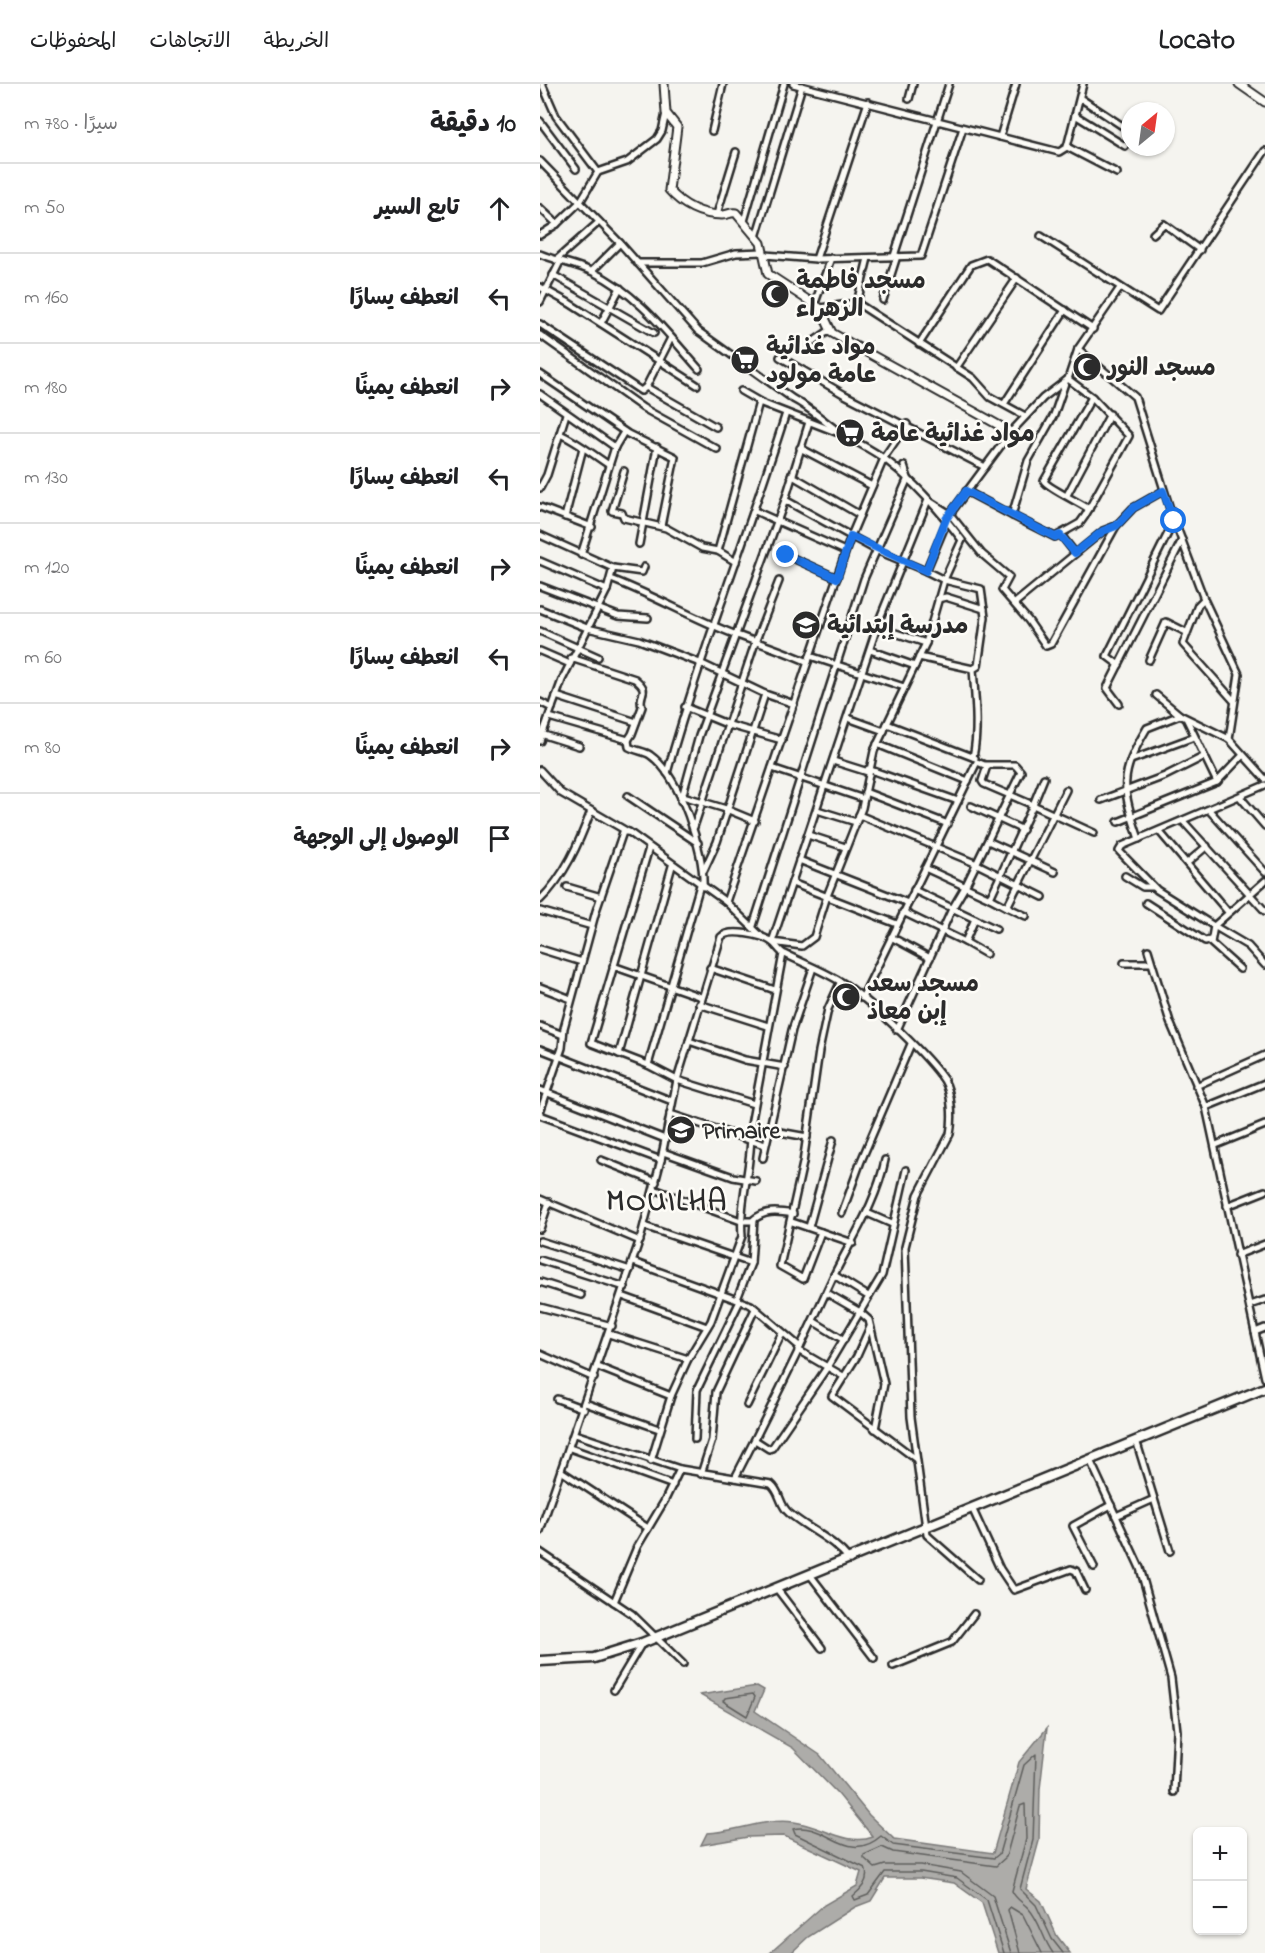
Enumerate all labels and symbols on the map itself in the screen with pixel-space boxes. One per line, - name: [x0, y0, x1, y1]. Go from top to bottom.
- north arrow: [1121, 102, 1175, 156]
- place label: مسجد فاطمة الزهراء: [796, 265, 926, 328]
- mosque icon: مسجد فاطمة الزهراء: [759, 278, 791, 310]
- place label: مواد غذائية عامة مولود: [766, 331, 876, 394]
- supermarket icon: مواد غذائية عامة مولود: [729, 344, 761, 376]
- mosque icon: مسجد النور: [1071, 351, 1103, 383]
- place label: مسجد النور: [1106, 352, 1216, 387]
- supermarket icon: مواد غذائية عامة: [834, 417, 866, 449]
- place label: مواد غذائية عامة: [871, 418, 1035, 453]
- route start: [1160, 507, 1186, 533]
- route end: [772, 541, 798, 567]
- school or university icon: مدرسة إبتدائية: [790, 609, 822, 641]
- place label: مدرسة إبتدائية: [827, 610, 968, 645]
- place label: مسجد سعد إبن معاذ: [867, 968, 979, 1031]
- mosque icon: مسجد سعد إبن معاذ: [830, 981, 862, 1013]
- school or university icon: Primaire: [665, 1114, 697, 1146]
- place label: Primaire: [702, 1115, 782, 1150]
- district label: MOUILHA: [606, 1181, 728, 1225]

